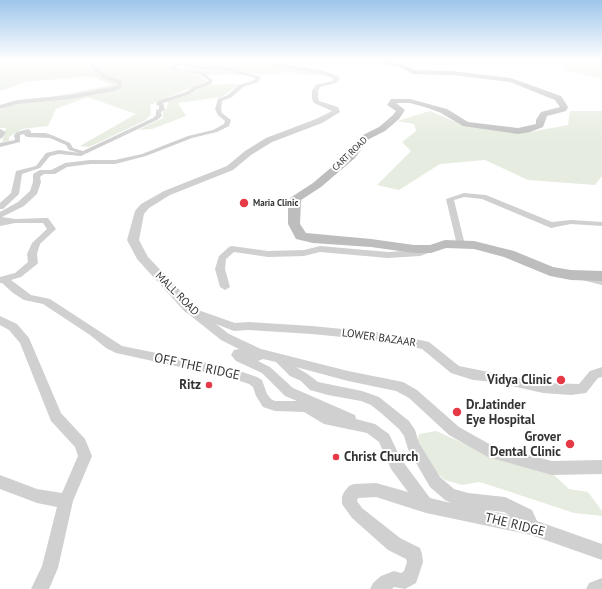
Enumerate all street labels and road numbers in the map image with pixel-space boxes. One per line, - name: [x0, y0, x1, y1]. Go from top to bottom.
- street label: CART ROAD: [330, 135, 370, 173]
- street label: MALL ROAD: [152, 269, 202, 319]
- street label: LOWER BAZAAR: [341, 326, 417, 350]
- street label: OFF THE RIDGE: [153, 350, 241, 384]
- street label: THE RIDGE: [483, 510, 547, 540]

